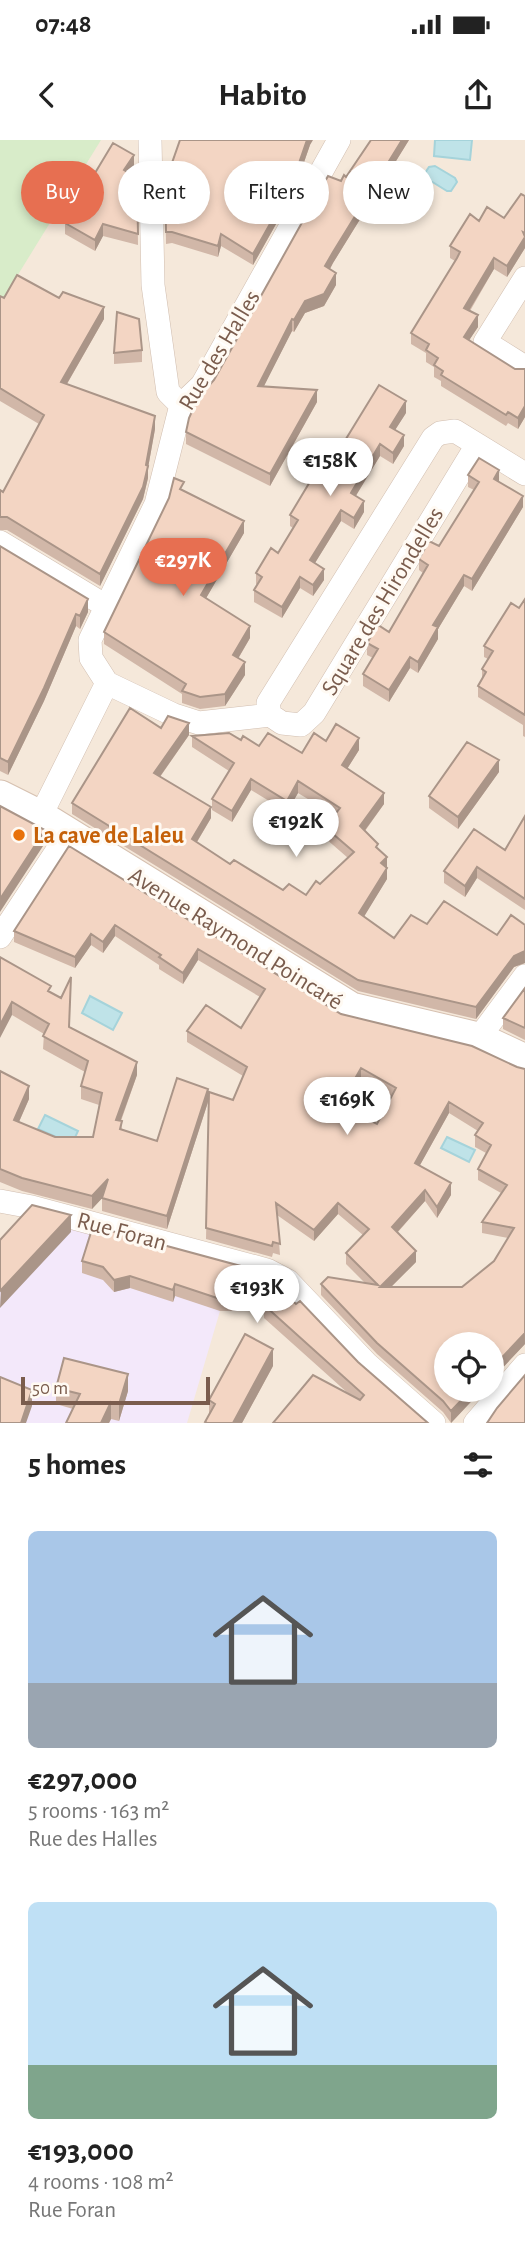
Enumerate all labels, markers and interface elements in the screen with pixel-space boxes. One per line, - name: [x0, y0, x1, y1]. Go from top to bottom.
- text: 07:48: [35, 11, 92, 37]
- icon: back: [28, 76, 66, 114]
- icon: share: [459, 76, 497, 114]
- text: Habito: [218, 79, 307, 111]
- chip: Buy: [21, 161, 104, 224]
- chip: Rent: [118, 161, 210, 224]
- chip: Filters: [224, 161, 329, 224]
- chip: New: [343, 161, 434, 224]
- street label: Rue des Halles: [175, 286, 265, 415]
- pin: €158K: [281, 438, 379, 498]
- text: €158K: [303, 449, 357, 472]
- street label: Square des Hirondelles: [317, 503, 448, 700]
- pin: €297K: [134, 538, 232, 598]
- text: €297K: [155, 549, 211, 572]
- pin: €192K: [247, 800, 345, 859]
- text: €192K: [269, 810, 323, 833]
- place label: La cave de Laleu: [33, 824, 184, 848]
- marker: La cave de Laleu: [11, 827, 27, 843]
- street label: Avenue Raymond Poincaré: [124, 863, 347, 1015]
- pin: €169K: [298, 1077, 396, 1137]
- text: €169K: [320, 1088, 374, 1111]
- street label: Rue Foran: [74, 1208, 169, 1255]
- pin: €193K: [208, 1266, 306, 1325]
- text: €193K: [230, 1276, 284, 1299]
- map controls: [434, 1332, 504, 1402]
- button: locate: [434, 1332, 504, 1402]
- scale bar: [21, 1374, 210, 1406]
- text: 50 m: [32, 1379, 68, 1398]
- icon: filters: [459, 1446, 497, 1484]
- text: 5 homes: [28, 1450, 126, 1480]
- icon: home: [200, 1577, 326, 1703]
- text: €297,000: [28, 1765, 137, 1795]
- text: 5 rooms · 163 m²: [28, 1800, 169, 1823]
- text: Rue des Halles: [28, 1828, 158, 1851]
- icon: home: [200, 1948, 326, 2074]
- text: €193,000: [28, 2136, 134, 2166]
- text: 4 rooms · 108 m²: [28, 2171, 174, 2194]
- text: Rue Foran: [28, 2199, 116, 2222]

